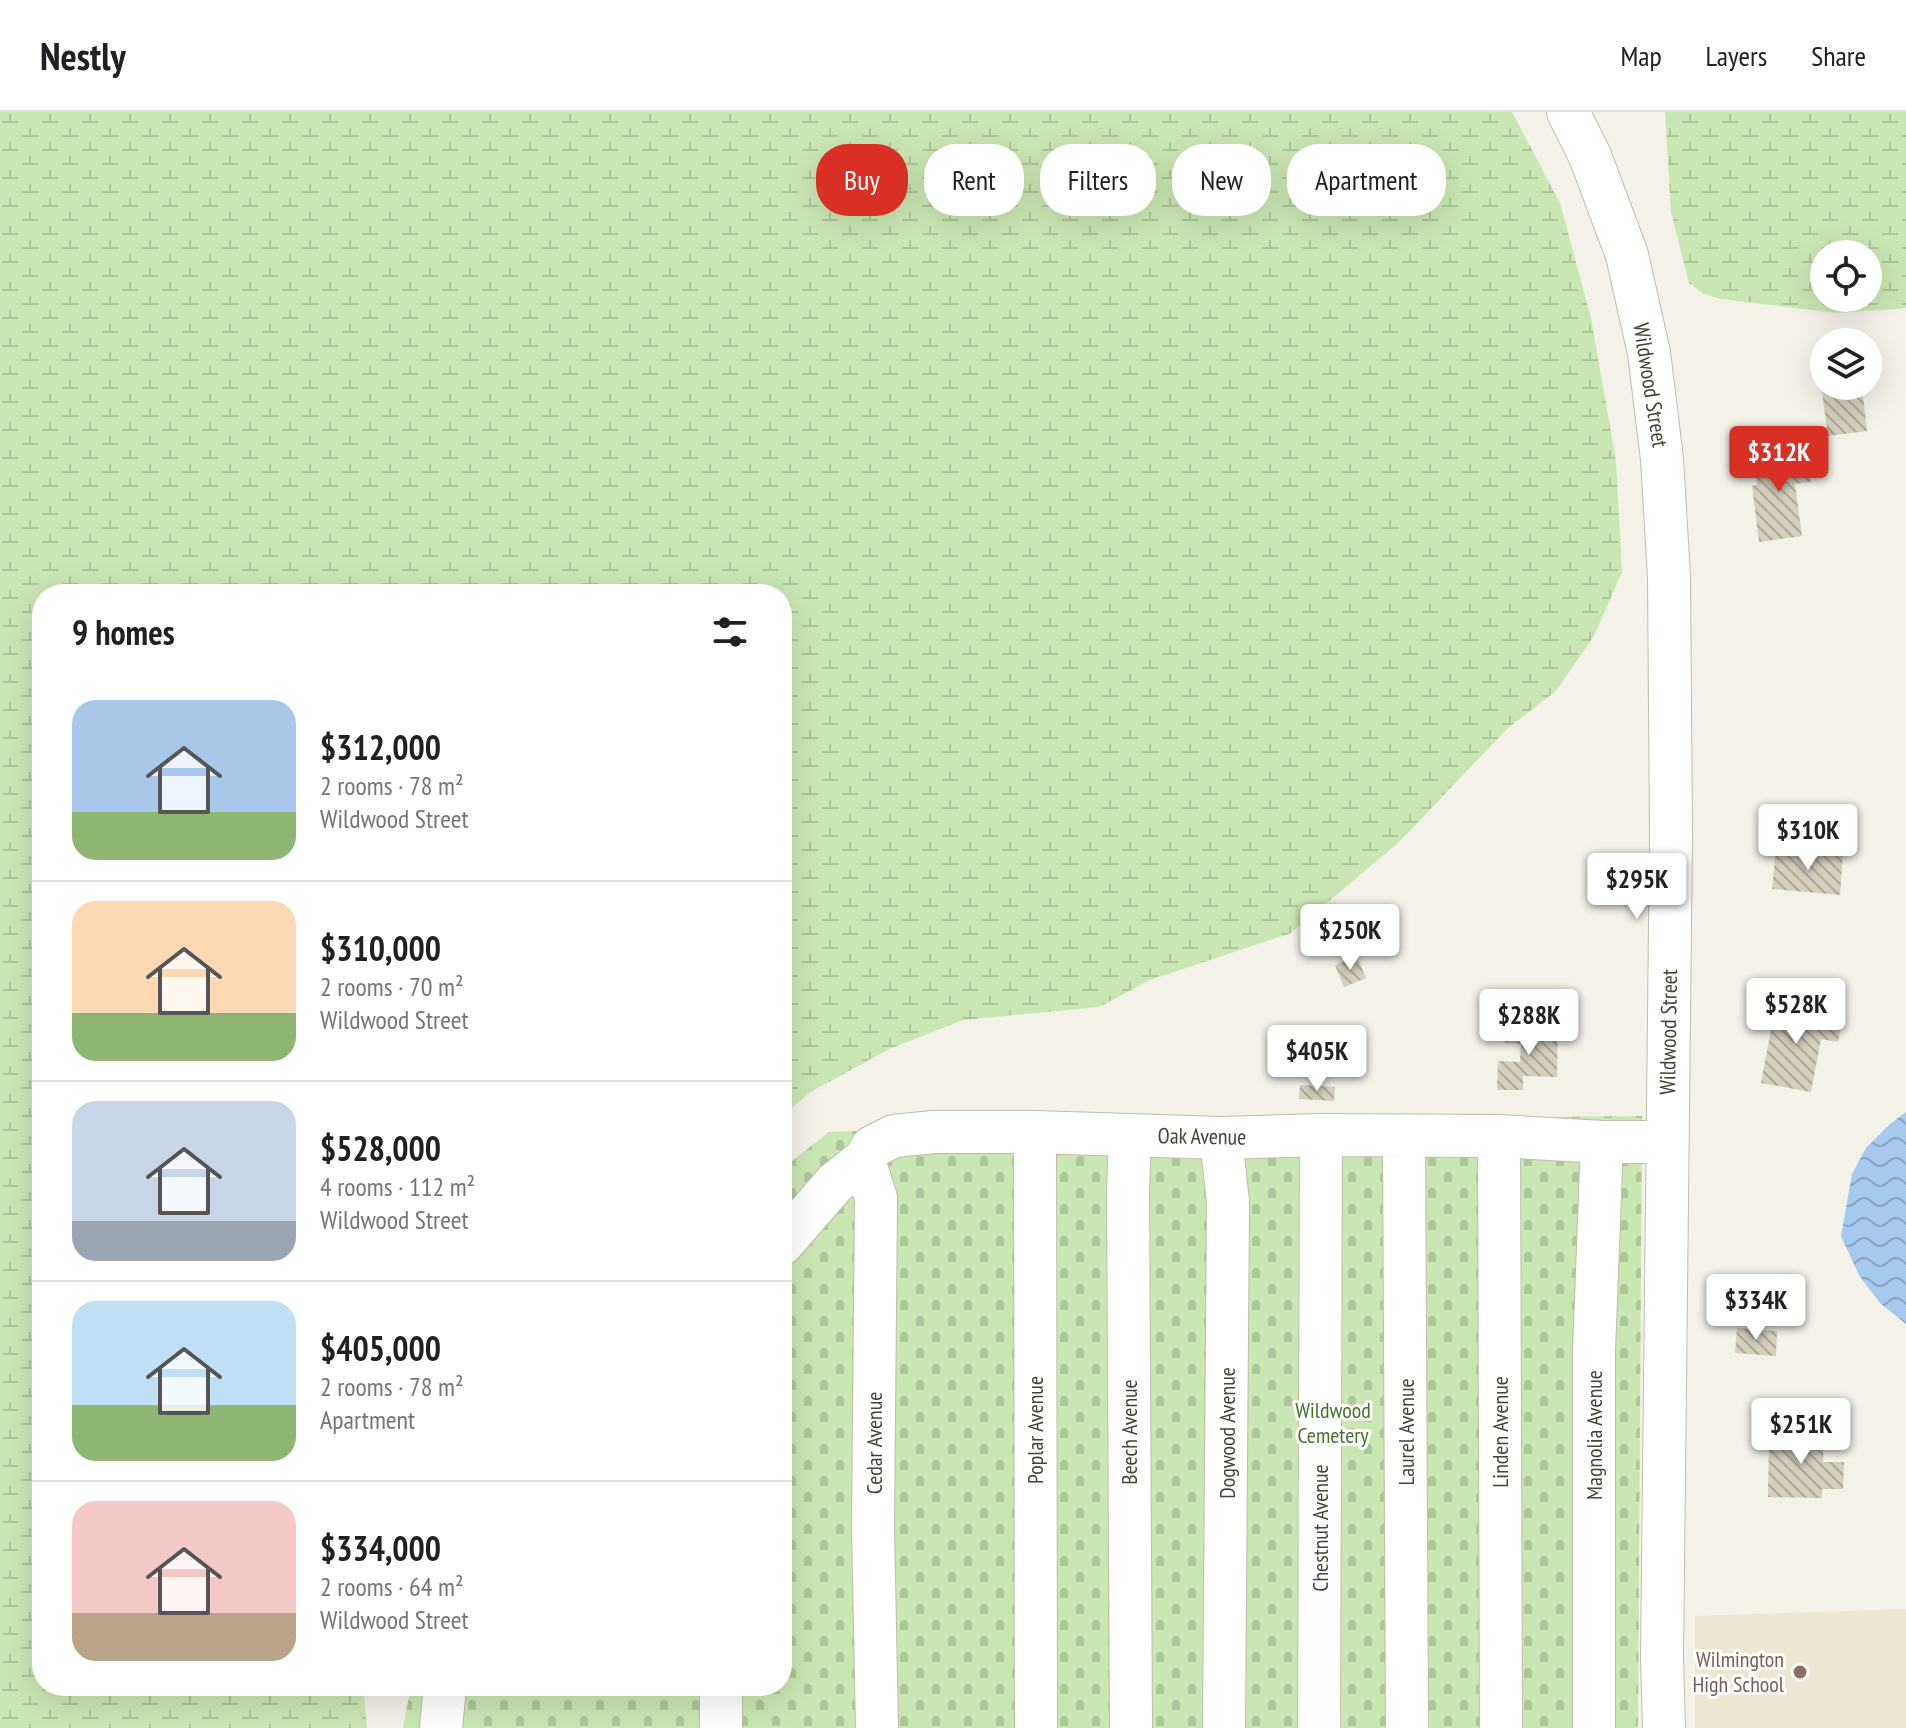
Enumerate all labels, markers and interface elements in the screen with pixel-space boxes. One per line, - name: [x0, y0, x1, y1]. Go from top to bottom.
- text: Nestly: [40, 31, 126, 80]
- text: Map: [1620, 37, 1662, 74]
- text: Layers: [1706, 37, 1767, 74]
- text: Share: [1811, 37, 1866, 74]
- chip: Buy: [816, 144, 908, 216]
- chip: Rent: [924, 144, 1024, 216]
- chip: Filters: [1040, 144, 1156, 216]
- chip: New: [1172, 144, 1271, 216]
- chip: Apartment: [1287, 144, 1446, 216]
- map controls: [1810, 240, 1882, 400]
- button: locate: [1810, 240, 1882, 312]
- street label: Wildwood Street: [1627, 321, 1675, 449]
- button: layers: [1810, 328, 1882, 400]
- pin: $312K: [1723, 426, 1835, 494]
- text: $312K: [1747, 435, 1811, 468]
- text: 9 homes: [72, 610, 175, 654]
- icon: filters: [708, 610, 752, 654]
- text: $312,000: [320, 725, 441, 769]
- icon: home: [136, 732, 232, 828]
- text: 2 rooms · 78 m²: [320, 769, 464, 802]
- text: Wildwood Street: [320, 802, 469, 835]
- pin: $310K: [1752, 804, 1864, 872]
- text: $310K: [1776, 813, 1840, 846]
- pin: $295K: [1581, 853, 1693, 921]
- text: $295K: [1605, 862, 1669, 895]
- pin: $250K: [1294, 904, 1406, 972]
- text: $250K: [1318, 913, 1382, 946]
- text: $310,000: [320, 926, 441, 970]
- icon: home: [136, 933, 232, 1029]
- street label: Wildwood Street: [1653, 969, 1683, 1095]
- text: 2 rooms · 70 m²: [320, 970, 464, 1003]
- pin: $528K: [1740, 978, 1852, 1046]
- text: $528K: [1764, 987, 1828, 1020]
- pin: $288K: [1473, 989, 1585, 1057]
- text: $288K: [1497, 998, 1561, 1031]
- text: Wildwood Street: [320, 1003, 469, 1036]
- pin: $405K: [1261, 1025, 1373, 1093]
- text: $405K: [1285, 1034, 1349, 1067]
- street label: Oak Avenue: [1157, 1121, 1247, 1151]
- text: $528,000: [320, 1126, 441, 1170]
- icon: home: [136, 1133, 232, 1229]
- text: 4 rooms · 112 m²: [320, 1170, 475, 1203]
- text: Wildwood Street: [320, 1203, 469, 1236]
- pin: $334K: [1700, 1274, 1812, 1342]
- text: $334K: [1724, 1283, 1788, 1316]
- text: $405,000: [320, 1326, 441, 1370]
- icon: home: [136, 1333, 232, 1429]
- street label: Dogwood Avenue: [1213, 1367, 1241, 1499]
- text: 2 rooms · 78 m²: [320, 1370, 464, 1403]
- street label: Magnolia Avenue: [1580, 1370, 1608, 1500]
- street label: Poplar Avenue: [1021, 1376, 1049, 1484]
- street label: Linden Avenue: [1486, 1376, 1514, 1488]
- street label: Laurel Avenue: [1392, 1378, 1420, 1486]
- street label: Beech Avenue: [1115, 1379, 1143, 1485]
- street label: Cedar Avenue: [860, 1392, 888, 1494]
- park label: Wildwood Cemetery: [1295, 1396, 1371, 1449]
- pin: $251K: [1745, 1398, 1857, 1466]
- text: Apartment: [320, 1403, 415, 1436]
- text: $251K: [1769, 1407, 1833, 1440]
- street label: Chestnut Avenue: [1306, 1464, 1334, 1592]
- text: $334,000: [320, 1526, 441, 1570]
- icon: home: [136, 1533, 232, 1629]
- text: 2 rooms · 64 m²: [320, 1570, 464, 1603]
- text: Wildwood Street: [320, 1603, 469, 1636]
- place label: Wilmington High School: [1693, 1645, 1785, 1698]
- marker: Wilmington High School: [1791, 1663, 1809, 1681]

